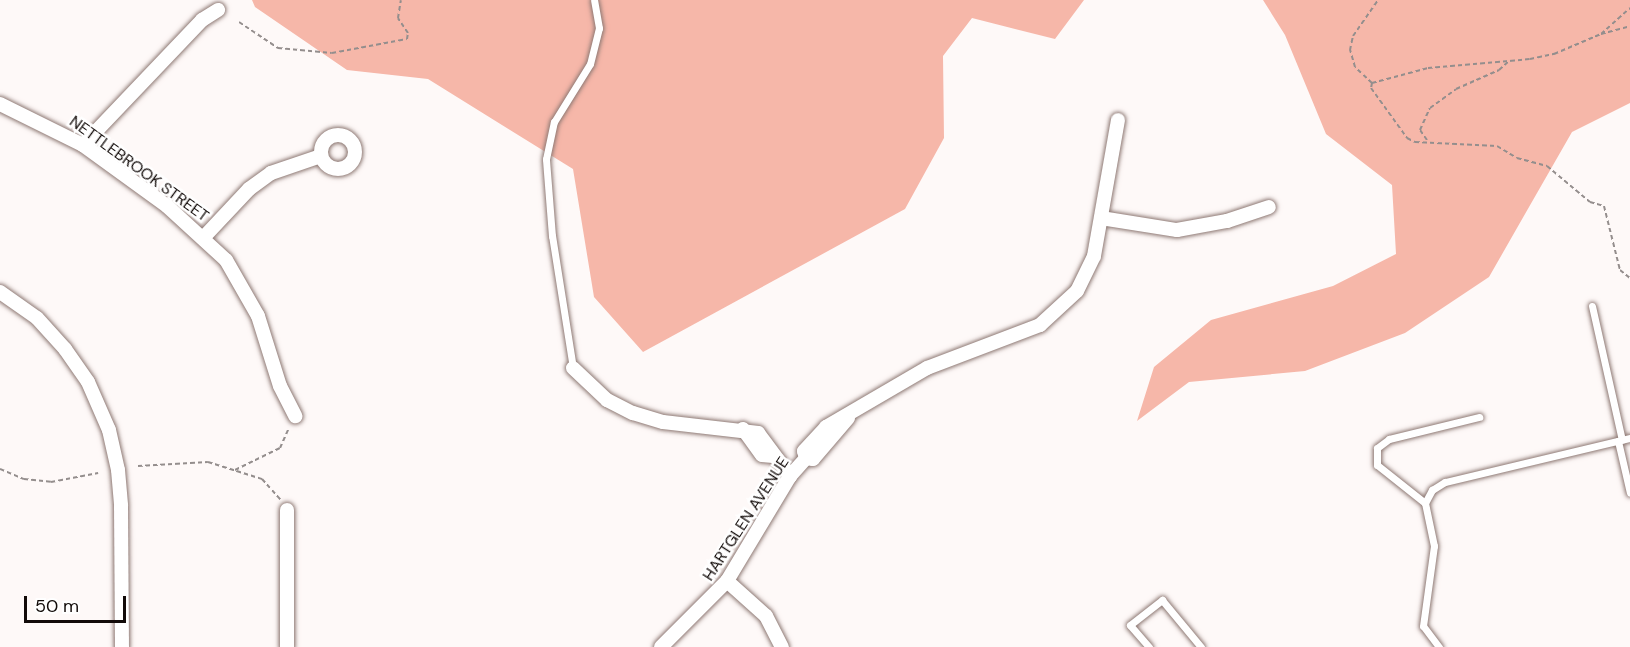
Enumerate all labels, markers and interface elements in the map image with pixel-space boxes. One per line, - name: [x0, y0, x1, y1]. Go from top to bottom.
- street label: NETTLEBROOK STREET: [66, 112, 212, 226]
- street label: HARTGLEN AVENUE: [699, 454, 793, 584]
- scale bar: [27, 584, 129, 622]
- text: 50 m: [35, 594, 79, 618]

